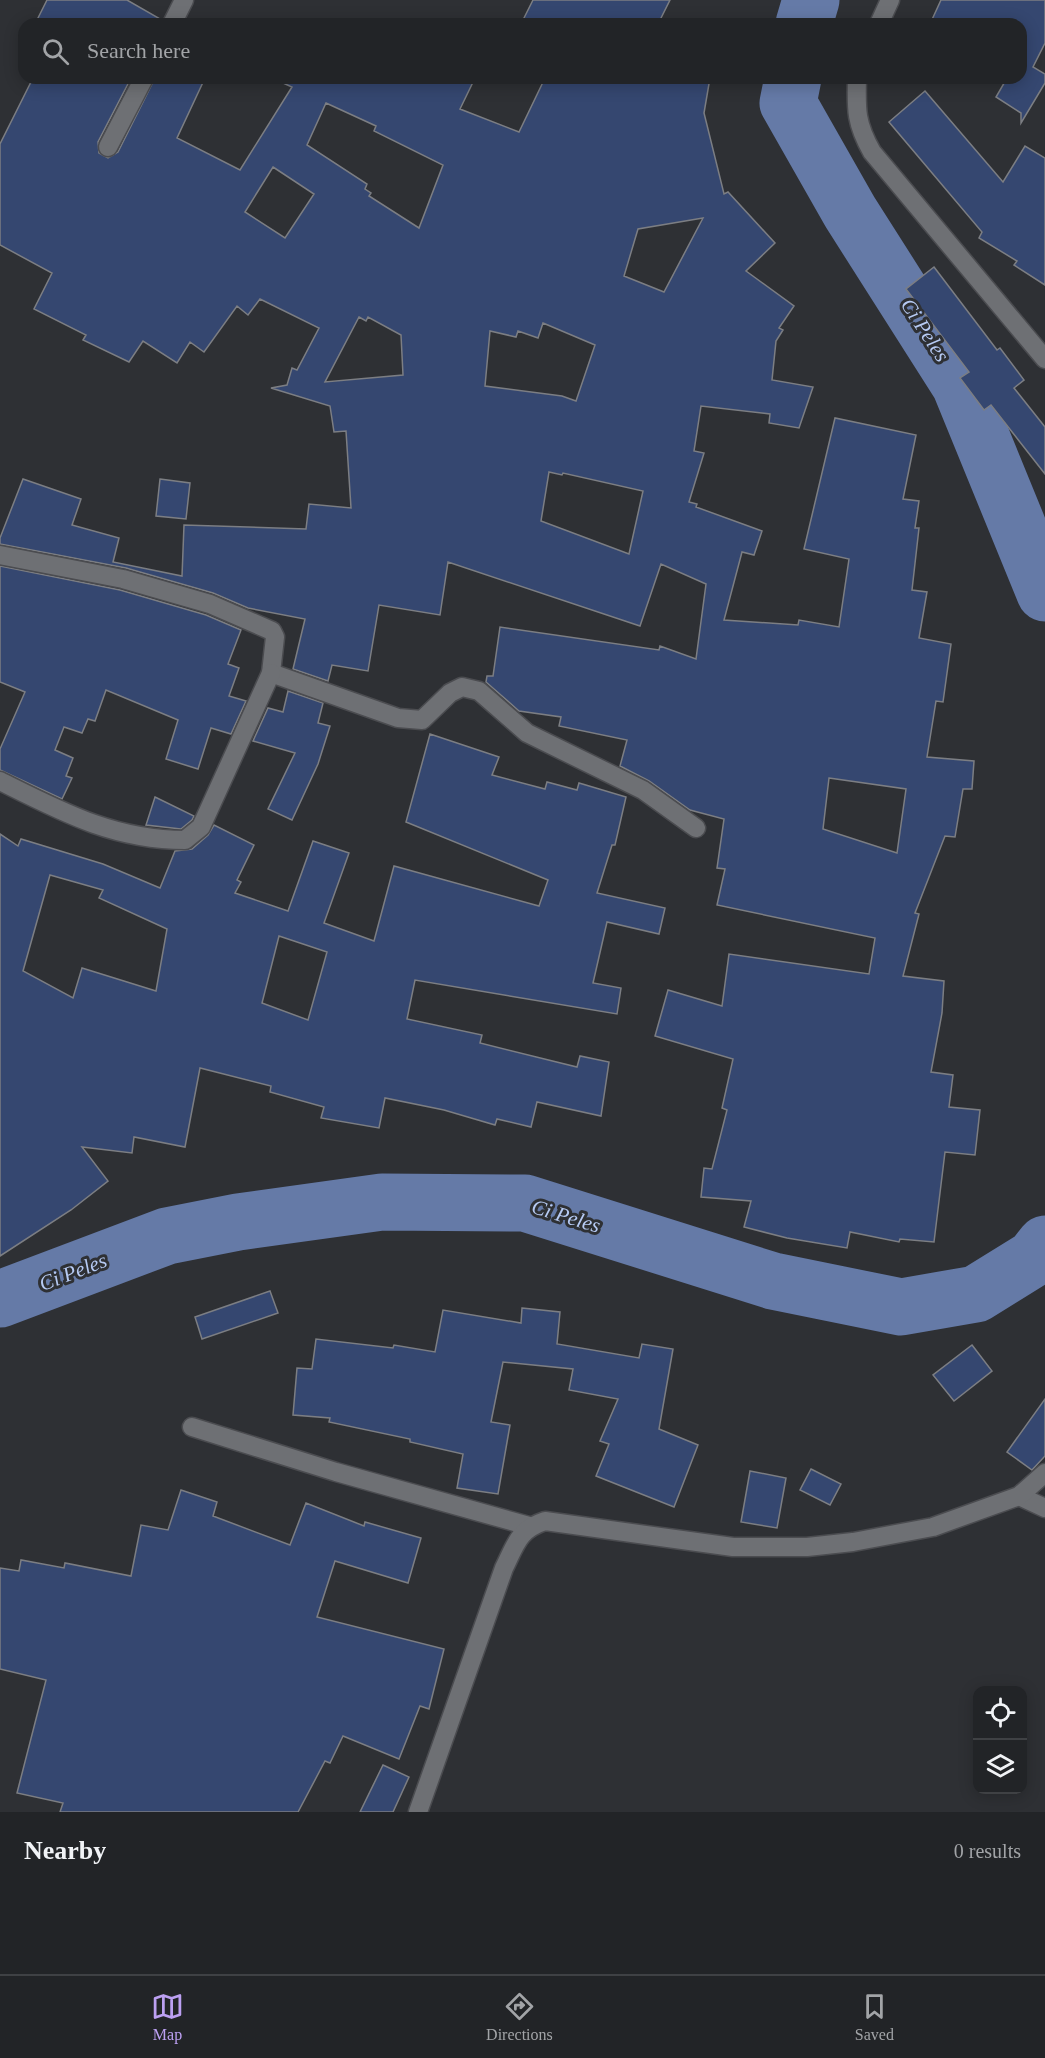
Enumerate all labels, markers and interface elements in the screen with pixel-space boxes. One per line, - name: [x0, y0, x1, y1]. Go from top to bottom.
- search box: [18, 18, 1027, 84]
- icon: search: [39, 35, 72, 68]
- text: Search here: [87, 38, 190, 63]
- water label: Ci Peles: [896, 294, 954, 366]
- water label: Ci Peles: [529, 1194, 603, 1238]
- water label: Ci Peles: [36, 1248, 110, 1296]
- map controls: [973, 1686, 1027, 1794]
- button: locate: [973, 1686, 1027, 1740]
- button: layers: [973, 1740, 1027, 1794]
- text: Nearby: [24, 1836, 106, 1865]
- text: 0 results: [954, 1840, 1021, 1862]
- tab: Map: [151, 1990, 184, 2044]
- tab: Directions: [486, 1990, 553, 2044]
- tab: Saved: [855, 1990, 894, 2044]

